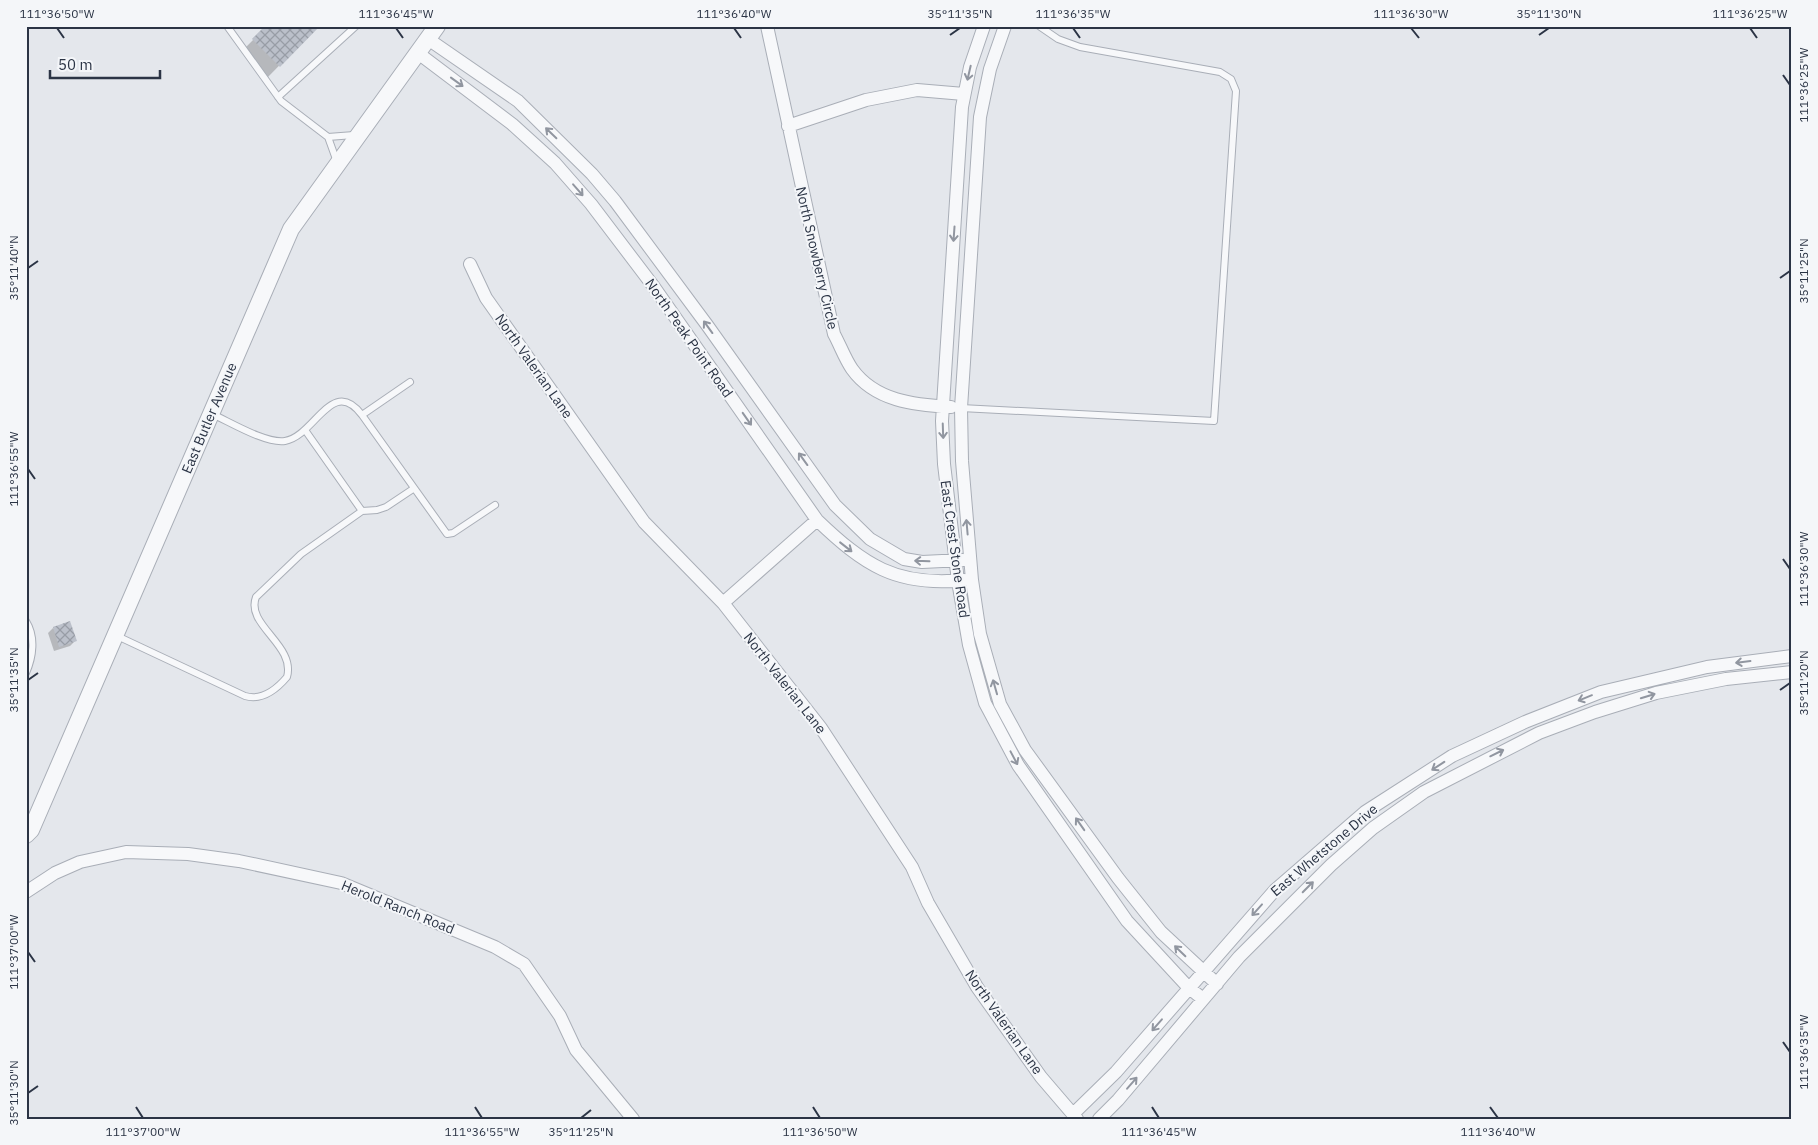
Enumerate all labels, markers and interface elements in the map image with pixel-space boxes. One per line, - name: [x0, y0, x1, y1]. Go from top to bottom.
- text: 111°36'50"W: [20, 6, 95, 21]
- text: 111°36'45"W: [359, 6, 434, 21]
- text: 111°36'40"W: [697, 6, 772, 21]
- text: 35°11'35"N: [927, 6, 993, 21]
- text: 111°36'35"W: [1036, 6, 1111, 21]
- text: 111°36'30"W: [1374, 6, 1449, 21]
- text: 35°11'30"N: [1516, 6, 1582, 21]
- text: 111°36'25"W: [1713, 6, 1788, 21]
- text: 111°36'25"W: [1796, 47, 1811, 122]
- scale bar: [50, 48, 160, 80]
- text: 50 m: [58, 55, 93, 74]
- one-way arrow: [964, 64, 973, 80]
- one-way arrow: [450, 77, 464, 87]
- one-way arrow: [545, 127, 557, 139]
- one-way arrow: [573, 183, 584, 196]
- street label: North Snowberry Circle: [792, 185, 842, 331]
- one-way arrow: [949, 226, 958, 242]
- text: 35°11'40"N: [6, 235, 21, 301]
- text: 35°11'25"N: [1796, 238, 1811, 304]
- street label: North Peak Point Road: [641, 275, 737, 401]
- street label: North Valerian Lane: [491, 310, 577, 422]
- one-way arrow: [703, 321, 714, 334]
- street label: East Butler Avenue: [177, 359, 241, 476]
- one-way arrow: [742, 412, 752, 426]
- one-way arrow: [938, 423, 947, 439]
- text: 111°36'55"W: [6, 431, 21, 506]
- one-way arrow: [798, 452, 808, 466]
- street label: East Crest Stone Road: [936, 479, 974, 619]
- one-way arrow: [963, 519, 972, 535]
- text: 111°36'30"W: [1796, 531, 1811, 606]
- one-way arrow: [840, 541, 853, 552]
- one-way arrow: [914, 556, 930, 565]
- street label: North Valerian Lane: [740, 629, 830, 738]
- text: 35°11'35"N: [6, 647, 21, 713]
- text: 35°11'20"N: [1796, 650, 1811, 716]
- one-way arrow: [1736, 657, 1752, 667]
- one-way arrow: [990, 679, 999, 695]
- one-way arrow: [1640, 690, 1656, 700]
- one-way arrow: [1578, 694, 1593, 703]
- one-way arrow: [1489, 748, 1504, 758]
- one-way arrow: [1009, 750, 1019, 765]
- one-way arrow: [1431, 761, 1445, 771]
- street label: East Whetstone Drive: [1267, 800, 1382, 900]
- one-way arrow: [1075, 817, 1085, 831]
- street label: Herold Ranch Road: [339, 876, 457, 938]
- one-way arrow: [1302, 881, 1315, 893]
- one-way arrow: [1251, 904, 1263, 917]
- text: 111°37'00"W: [6, 914, 21, 989]
- one-way arrow: [1174, 945, 1187, 957]
- street label: North Valerian Lane: [961, 966, 1047, 1078]
- text: 111°36'35"W: [1796, 1014, 1811, 1089]
- one-way arrow: [1152, 1018, 1163, 1031]
- text: 35°11'30"N: [6, 1060, 21, 1126]
- one-way arrow: [1126, 1077, 1137, 1090]
- text: 111°37'00"W: [106, 1124, 181, 1139]
- text: 111°36'55"W: [445, 1124, 520, 1139]
- text: 35°11'25"N: [548, 1124, 614, 1139]
- text: 111°36'50"W: [783, 1124, 858, 1139]
- text: 111°36'45"W: [1122, 1124, 1197, 1139]
- text: 111°36'40"W: [1461, 1124, 1536, 1139]

